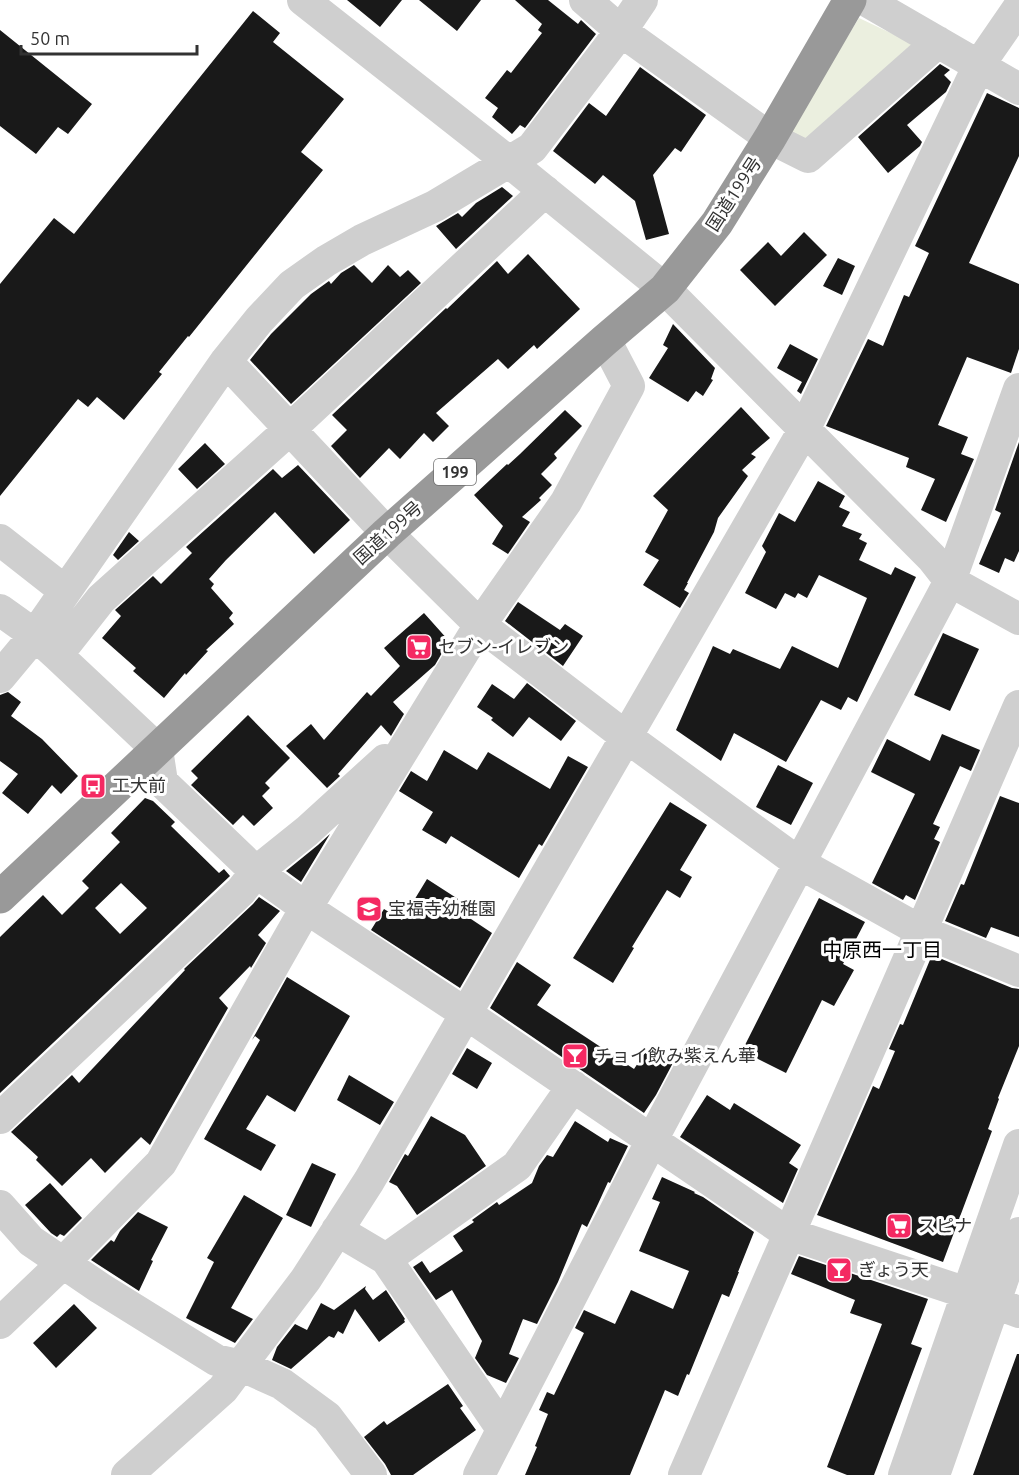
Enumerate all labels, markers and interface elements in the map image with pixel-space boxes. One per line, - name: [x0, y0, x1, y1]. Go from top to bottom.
- scale bar: [21, 18, 196, 56]
- text: 50 m: [30, 28, 70, 48]
- street label: 国道199号: [702, 153, 765, 234]
- road number: 199: [434, 459, 476, 485]
- street label: 国道199号: [349, 497, 425, 568]
- supermarket icon: セブン-イレブン: [404, 632, 434, 662]
- place label: セブン-イレブン: [438, 636, 569, 656]
- bus stop icon: 工大前: [78, 771, 108, 801]
- place label: 工大前: [112, 775, 166, 795]
- school or university icon: 宝福寺幼稚園: [354, 894, 384, 924]
- place label: 宝福寺幼稚園: [388, 898, 496, 918]
- district label: 中原西一丁目: [822, 938, 942, 961]
- bar icon: チョイ飲み紫えん華: [560, 1041, 590, 1071]
- place label: チョイ飲み紫えん華: [594, 1045, 756, 1065]
- supermarket icon: スピナ: [884, 1211, 914, 1241]
- place label: スピナ: [918, 1215, 972, 1235]
- bar icon: ぎょう天: [824, 1255, 854, 1285]
- place label: ぎょう天: [858, 1259, 929, 1279]

